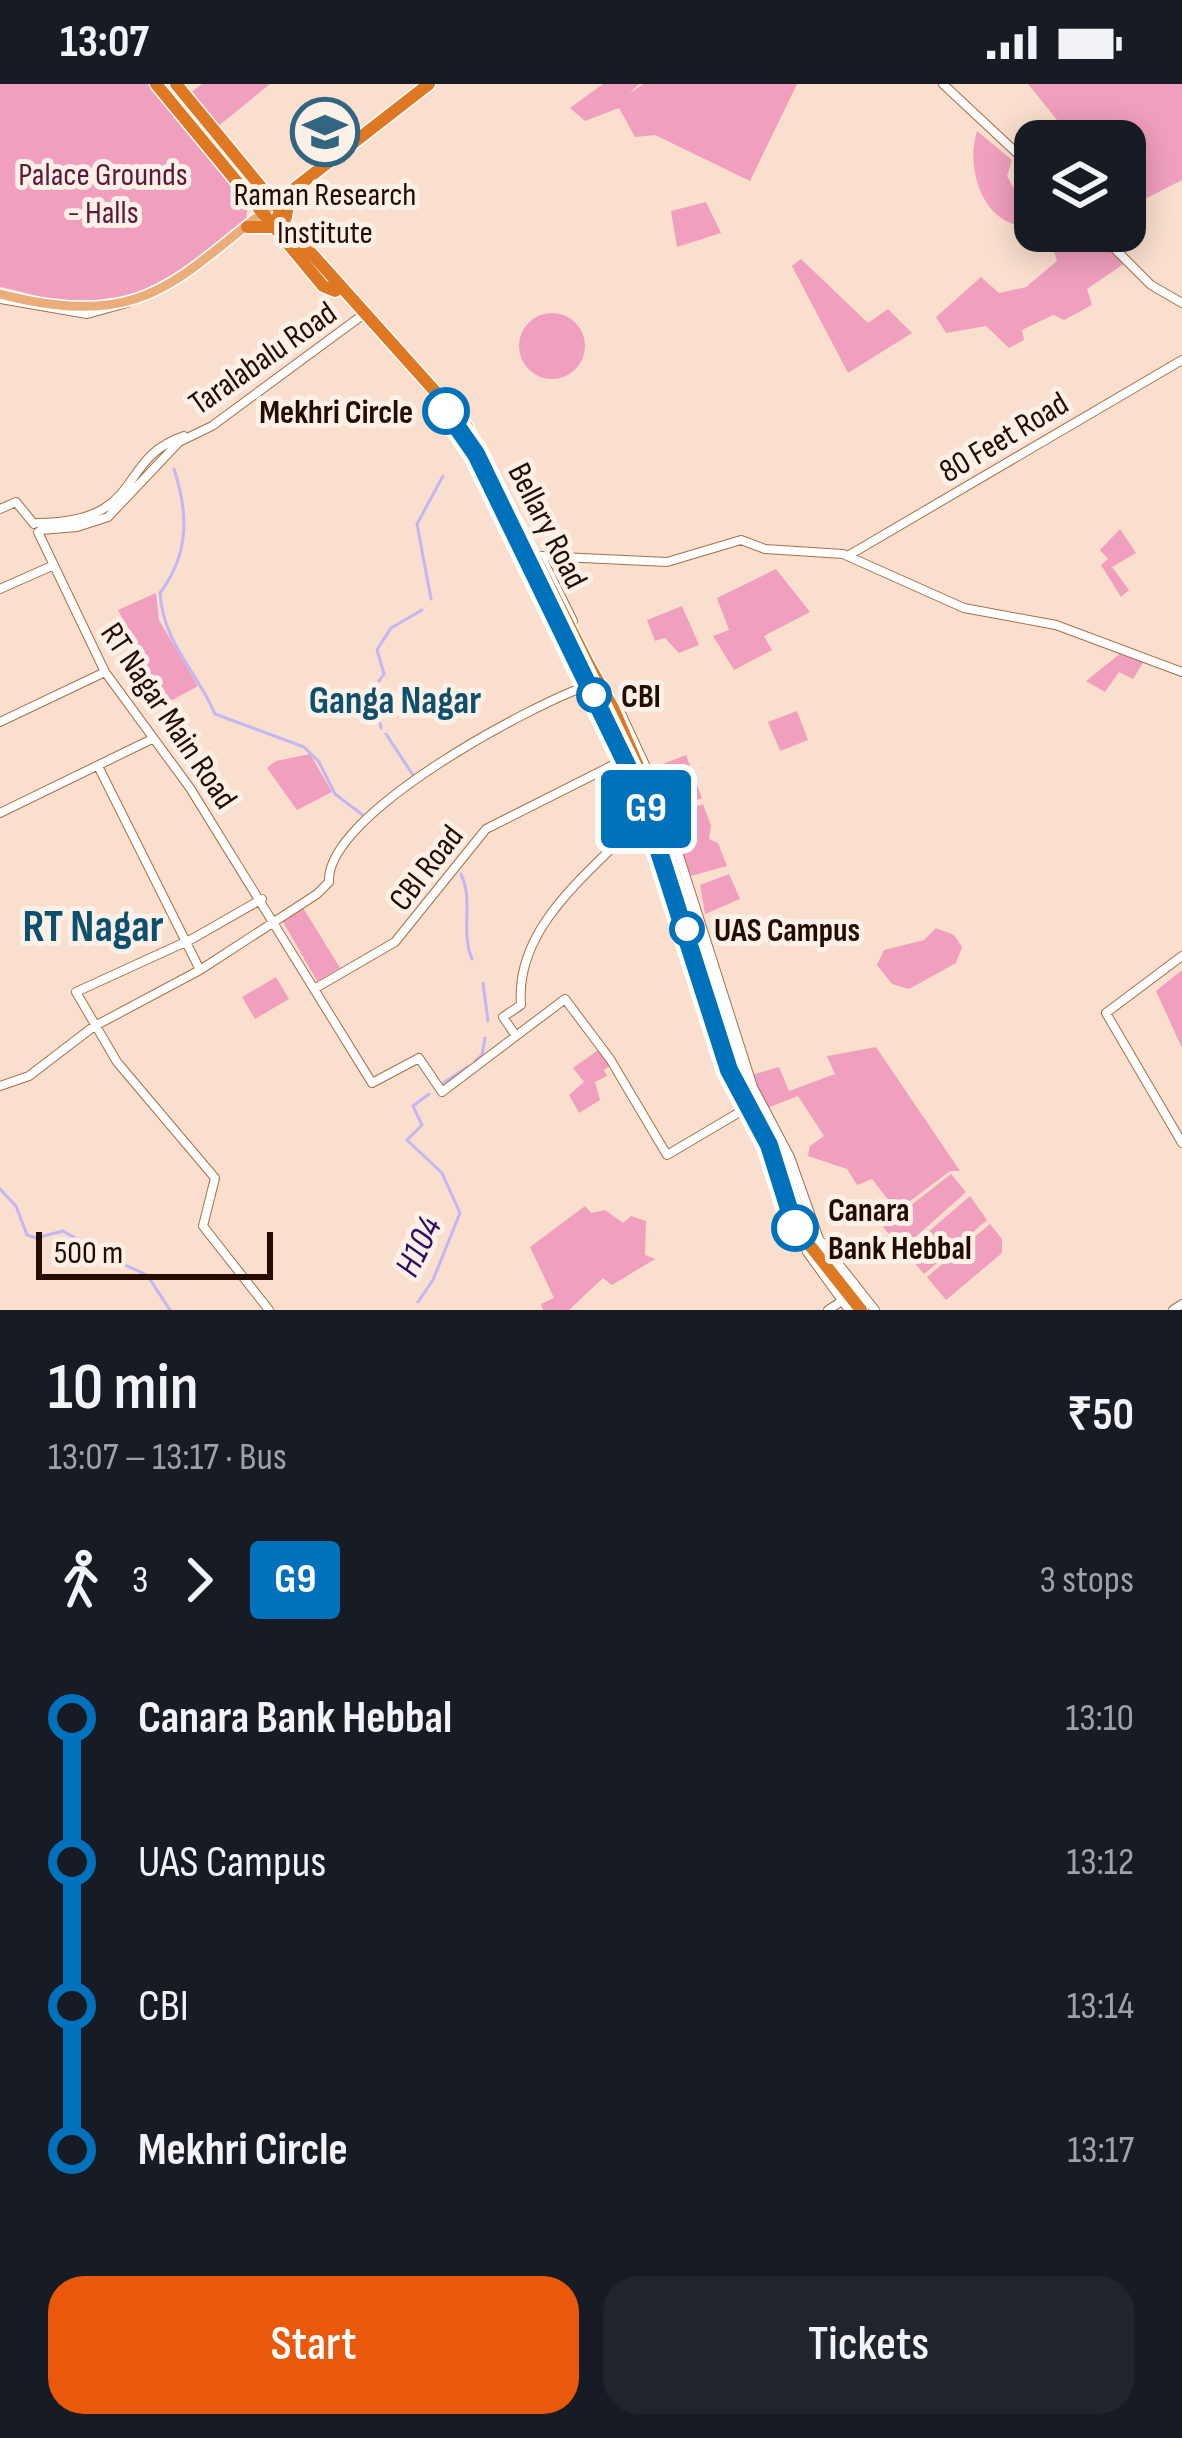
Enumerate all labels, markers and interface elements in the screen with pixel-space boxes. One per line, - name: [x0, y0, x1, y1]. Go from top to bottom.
- text: 13:07: [60, 15, 149, 70]
- school or university icon: Raman Research Institute: [290, 97, 360, 167]
- map controls: [1014, 120, 1146, 252]
- button: layers: [1014, 120, 1146, 252]
- park label: Palace Grounds - Halls: [18, 155, 188, 233]
- place label: Raman Research Institute: [234, 175, 417, 253]
- street label: Taralabalu Road: [182, 293, 345, 424]
- street label: 80 Feet Road: [932, 384, 1076, 492]
- marker: Mekhri Circle: [424, 389, 468, 433]
- place label: Mekhri Circle: [259, 393, 413, 433]
- street label: Bellary Road: [499, 456, 596, 595]
- street label: RT Nagar Main Road: [91, 615, 245, 817]
- place label: CBI: [621, 677, 661, 717]
- district label: Ganga Nagar: [309, 678, 481, 725]
- marker: CBI: [578, 679, 610, 711]
- line badge: G9: [592, 770, 700, 848]
- text: G9: [625, 783, 667, 834]
- street label: CBI Road: [381, 817, 472, 919]
- district label: RT Nagar: [22, 900, 164, 955]
- place label: UAS Campus: [714, 911, 860, 951]
- marker: UAS Campus: [671, 913, 703, 945]
- place label: Canara Bank Hebbal: [828, 1191, 972, 1269]
- marker: Canara Bank Hebbal: [773, 1206, 817, 1250]
- water label: H104: [387, 1210, 452, 1284]
- scale bar: [36, 1226, 273, 1279]
- text: 500 m: [54, 1233, 123, 1273]
- text: 10 min: [48, 1349, 199, 1428]
- text: ₹50: [1067, 1388, 1134, 1443]
- text: 13:07 – 13:17 · Bus: [48, 1434, 287, 1481]
- icon: walk: [48, 1547, 114, 1613]
- icon: forward: [166, 1547, 232, 1613]
- text: G9: [274, 1554, 316, 1605]
- text: 3: [132, 1557, 148, 1604]
- text: 3 stops: [1040, 1557, 1134, 1604]
- text: Canara Bank Hebbal: [138, 1691, 452, 1746]
- text: 13:10: [1066, 1695, 1134, 1742]
- text: UAS Campus: [138, 1835, 327, 1890]
- text: 13:12: [1066, 1839, 1134, 1886]
- text: CBI: [138, 1979, 189, 2034]
- text: 13:14: [1067, 1983, 1134, 2030]
- text: Mekhri Circle: [138, 2123, 348, 2178]
- text: 13:17: [1067, 2127, 1134, 2174]
- button: Start: [48, 2276, 579, 2414]
- button: Tickets: [603, 2276, 1134, 2414]

